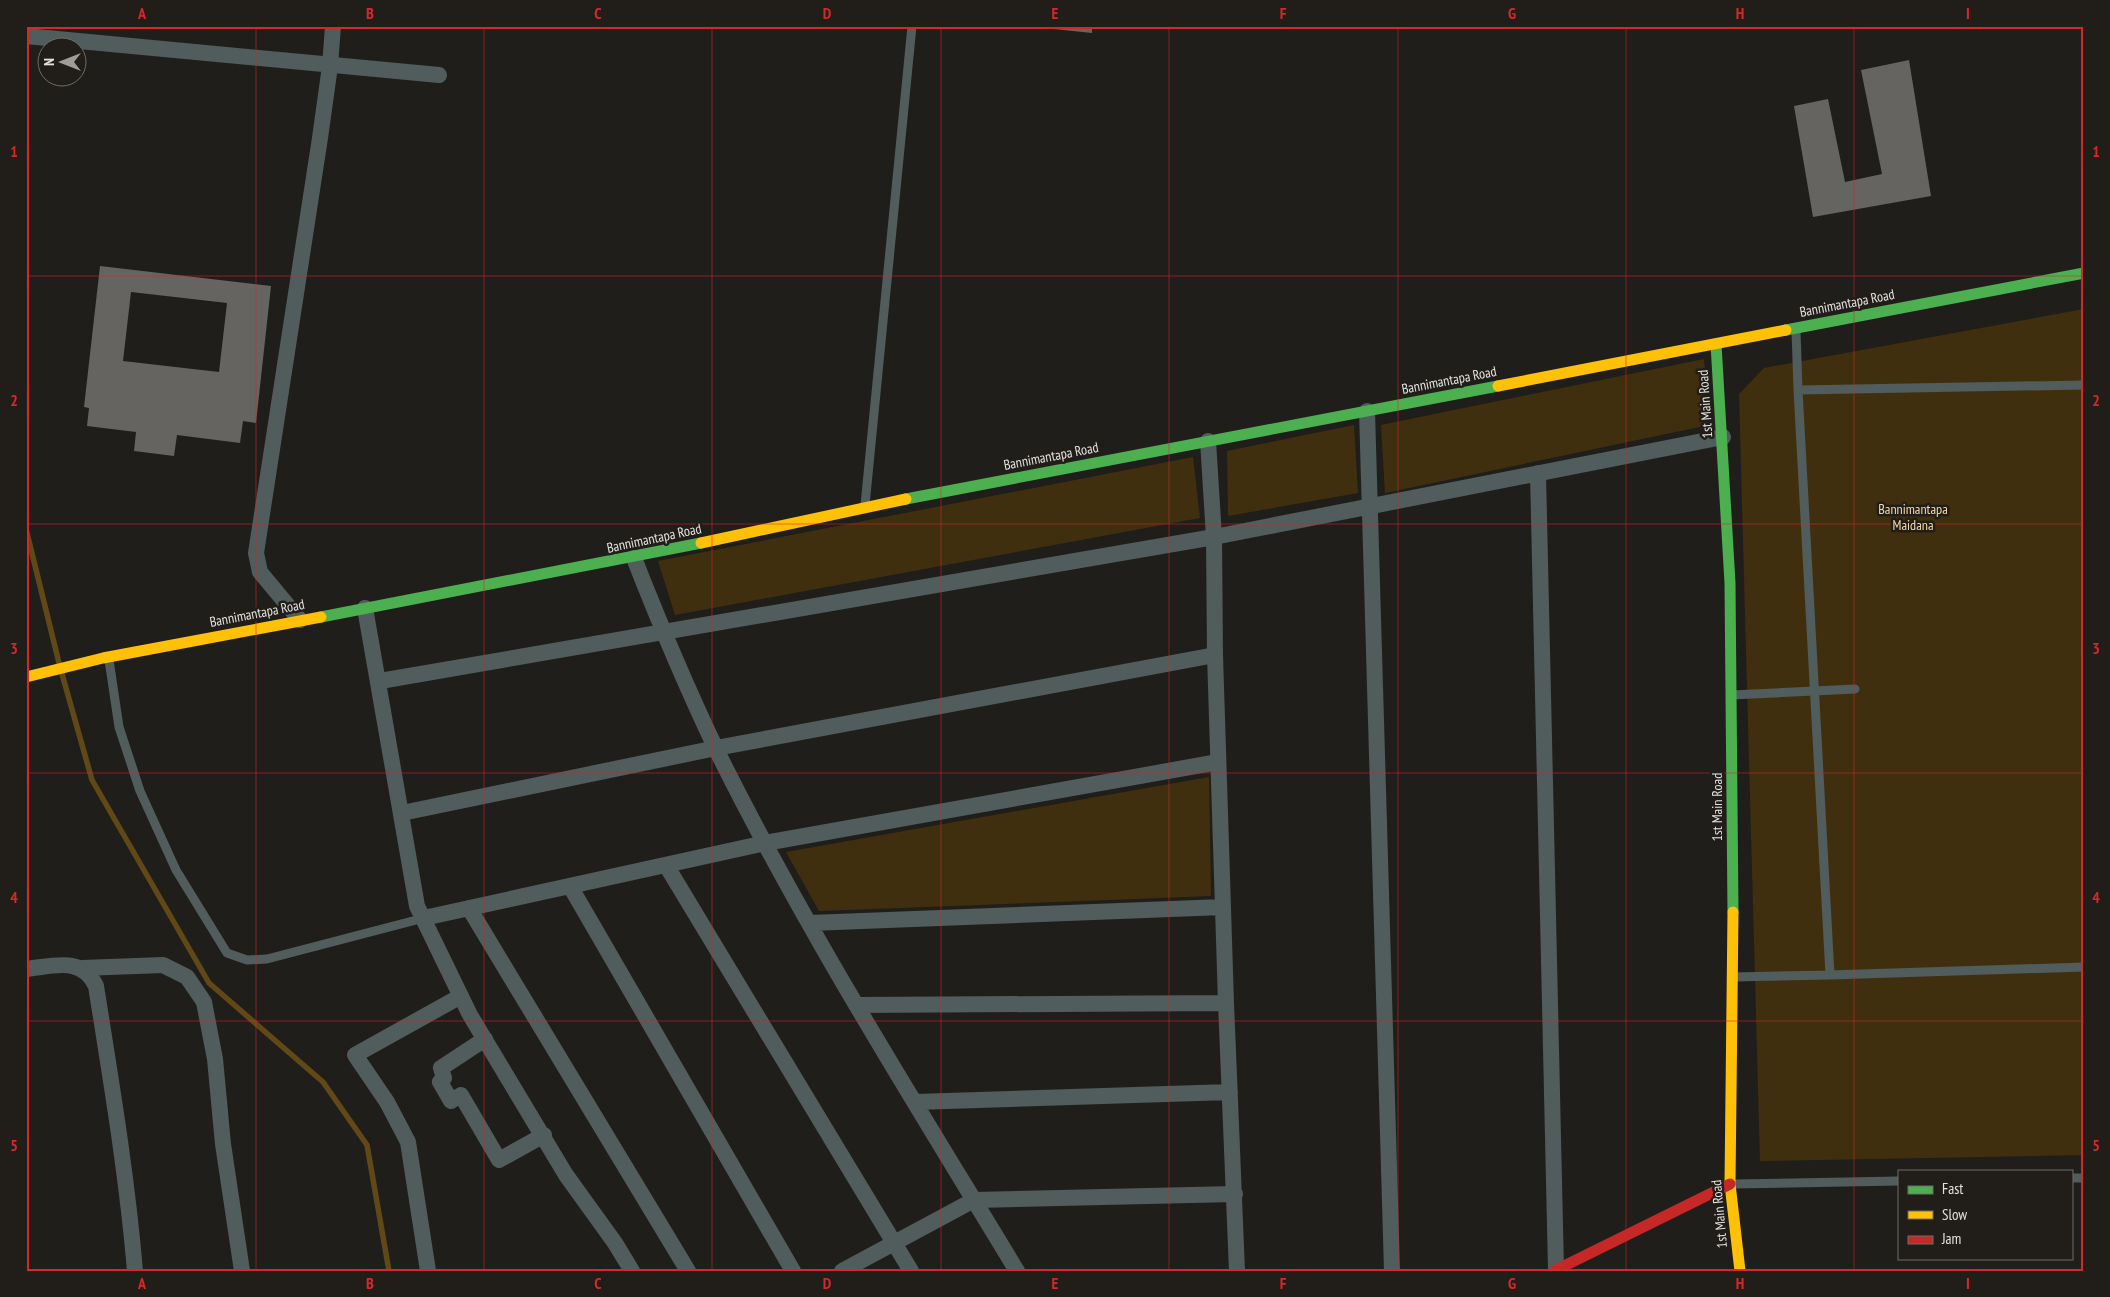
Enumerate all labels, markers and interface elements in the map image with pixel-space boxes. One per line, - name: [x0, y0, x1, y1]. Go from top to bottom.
- text: A: [137, 3, 147, 23]
- text: B: [366, 3, 374, 23]
- text: C: [594, 3, 602, 23]
- text: D: [823, 3, 832, 23]
- text: E: [1052, 3, 1059, 23]
- text: F: [1280, 3, 1287, 23]
- text: G: [1508, 3, 1516, 23]
- text: H: [1736, 3, 1744, 23]
- text: I: [1966, 3, 1970, 23]
- north arrow: [38, 38, 88, 88]
- text: N: [40, 58, 58, 66]
- text: 1: [10, 141, 18, 161]
- text: 1: [2092, 141, 2100, 161]
- street label: Bannimantapa Road: [1798, 285, 1896, 321]
- street label: Bannimantapa Road: [1400, 362, 1498, 398]
- street label: 1st Main Road: [1694, 369, 1716, 439]
- text: 2: [10, 390, 18, 410]
- text: 2: [2092, 390, 2100, 410]
- street label: Bannimantapa Road: [1002, 438, 1100, 474]
- park label: Bannimantapa Maidana: [1878, 500, 1948, 534]
- street label: Bannimantapa Road: [605, 519, 703, 557]
- street label: Bannimantapa Road: [208, 595, 306, 631]
- text: 3: [10, 638, 18, 658]
- text: 3: [2092, 638, 2100, 658]
- street label: 1st Main Road: [1708, 773, 1726, 841]
- text: 4: [10, 887, 18, 907]
- text: 4: [2092, 887, 2100, 907]
- text: 5: [10, 1135, 18, 1155]
- text: 5: [2092, 1135, 2100, 1155]
- legend: [1898, 1170, 2072, 1260]
- street label: 1st Main Road: [1707, 1179, 1731, 1249]
- text: Fast: [1942, 1179, 1963, 1198]
- text: Slow: [1942, 1205, 1967, 1224]
- text: Jam: [1941, 1229, 1961, 1248]
- text: A: [137, 1273, 147, 1293]
- text: B: [366, 1273, 374, 1293]
- text: C: [594, 1273, 602, 1293]
- text: D: [823, 1273, 832, 1293]
- text: E: [1052, 1273, 1059, 1293]
- text: F: [1280, 1273, 1287, 1293]
- text: G: [1508, 1273, 1516, 1293]
- text: H: [1736, 1273, 1744, 1293]
- text: I: [1966, 1273, 1970, 1293]

